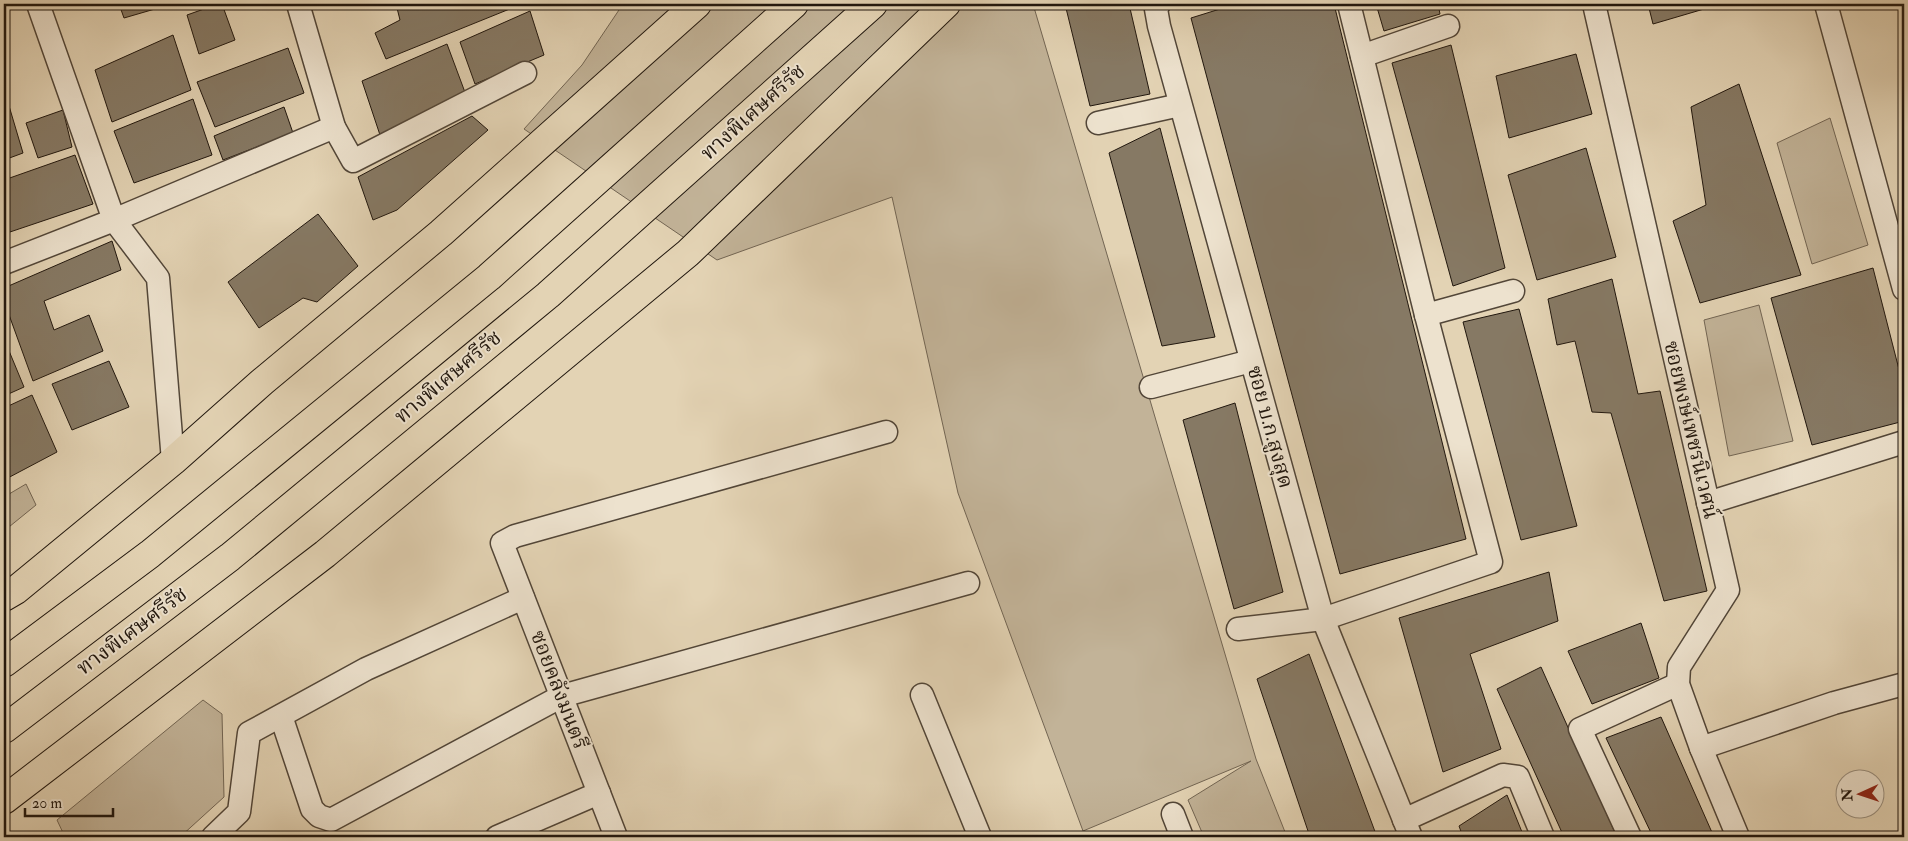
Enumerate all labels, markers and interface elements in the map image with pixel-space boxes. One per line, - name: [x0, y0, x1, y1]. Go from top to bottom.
- street label: ทางพิเศษศรีรัช: [695, 58, 811, 166]
- street label: ทางพิเศษศรีรัช: [389, 324, 507, 430]
- street label: ซอยพงษ์เพชรนิเวศน์: [1657, 338, 1725, 522]
- street label: ซอย บ.ก.สูงสุด: [1241, 363, 1299, 491]
- street label: ทางพิเศษศรีรัช: [71, 581, 193, 681]
- street label: ซอยคลังมนตรี: [524, 627, 594, 753]
- north arrow: [1836, 768, 1886, 818]
- scale bar: [25, 786, 112, 818]
- text: N: [1839, 787, 1856, 802]
- text: 20 m: [32, 794, 62, 813]

